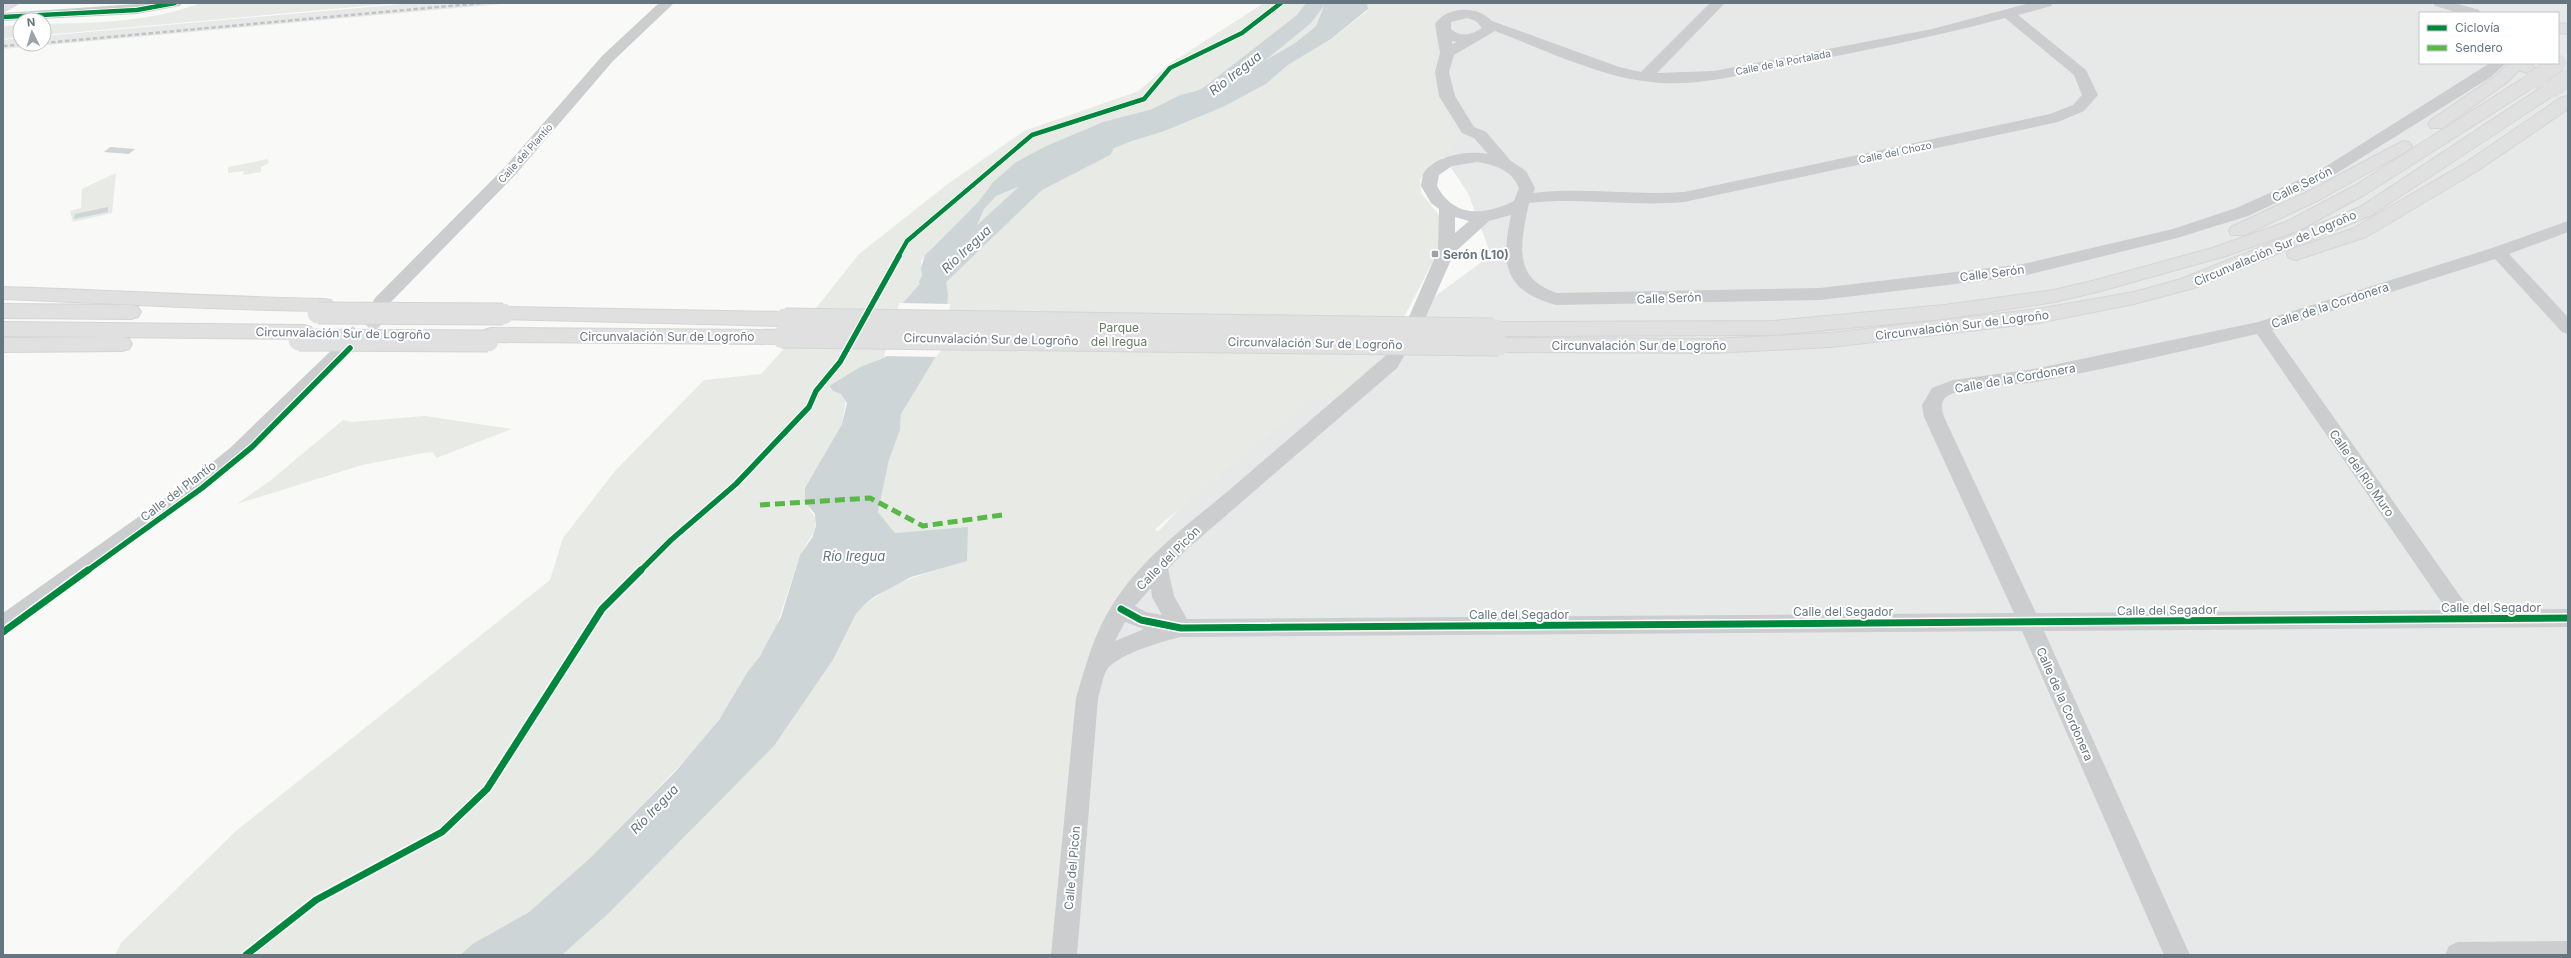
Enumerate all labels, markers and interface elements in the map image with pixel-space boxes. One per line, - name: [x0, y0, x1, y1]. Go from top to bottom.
- north arrow: [12, 12, 52, 52]
- legend: [2419, 12, 2559, 64]
- text: N: [26, 15, 36, 29]
- text: Ciclovía: [2455, 20, 2500, 35]
- text: Sendero: [2455, 40, 2503, 55]
- street label: Calle de la Portalada: [1734, 47, 1832, 77]
- water label: Río Iregua: [1206, 48, 1264, 98]
- street label: Calle del Plantío: [495, 121, 555, 185]
- street label: Calle del Chozo: [1858, 138, 1932, 166]
- street label: Calle Serón: [2270, 163, 2334, 205]
- street label: Circunvalación Sur de Logroño: [2192, 207, 2358, 289]
- water label: Río Iregua: [938, 222, 994, 276]
- place label: Serón (L10): [1443, 247, 1509, 262]
- marker: Serón (L10): [1430, 249, 1440, 259]
- street label: Calle Serón: [1959, 262, 2025, 284]
- street label: Calle de la Cordonera: [2269, 279, 2391, 331]
- street label: Calle Serón: [1636, 289, 1702, 307]
- street label: Circunvalación Sur de Logroño: [1874, 307, 2050, 343]
- park label: Parque del Iregua: [1091, 320, 1147, 349]
- street label: Circunvalación Sur de Logroño: [255, 324, 431, 342]
- street label: Circunvalación Sur de Logroño: [580, 329, 754, 344]
- street label: Circunvalación Sur de Logroño: [903, 330, 1079, 348]
- street label: Circunvalación Sur de Logroño: [1227, 334, 1403, 352]
- street label: Circunvalación Sur de Logroño: [1552, 338, 1726, 353]
- street label: Calle de la Cordonera: [1953, 360, 2077, 396]
- street label: Calle del Río Muro: [2326, 427, 2398, 519]
- street label: Calle del Plantío: [137, 458, 219, 524]
- street label: Calle del Picón: [1133, 523, 1203, 593]
- water label: Río Iregua: [823, 548, 885, 564]
- street label: Calle del Segador: [2441, 600, 2542, 615]
- street label: Calle del Segador: [2117, 602, 2218, 618]
- street label: Calle del Segador: [1793, 604, 1894, 619]
- street label: Calle del Segador: [1469, 607, 1570, 622]
- street label: Calle de la Cordonera: [2033, 645, 2097, 763]
- water label: Río Iregua: [627, 781, 681, 837]
- street label: Calle del Picón: [1061, 825, 1083, 911]

